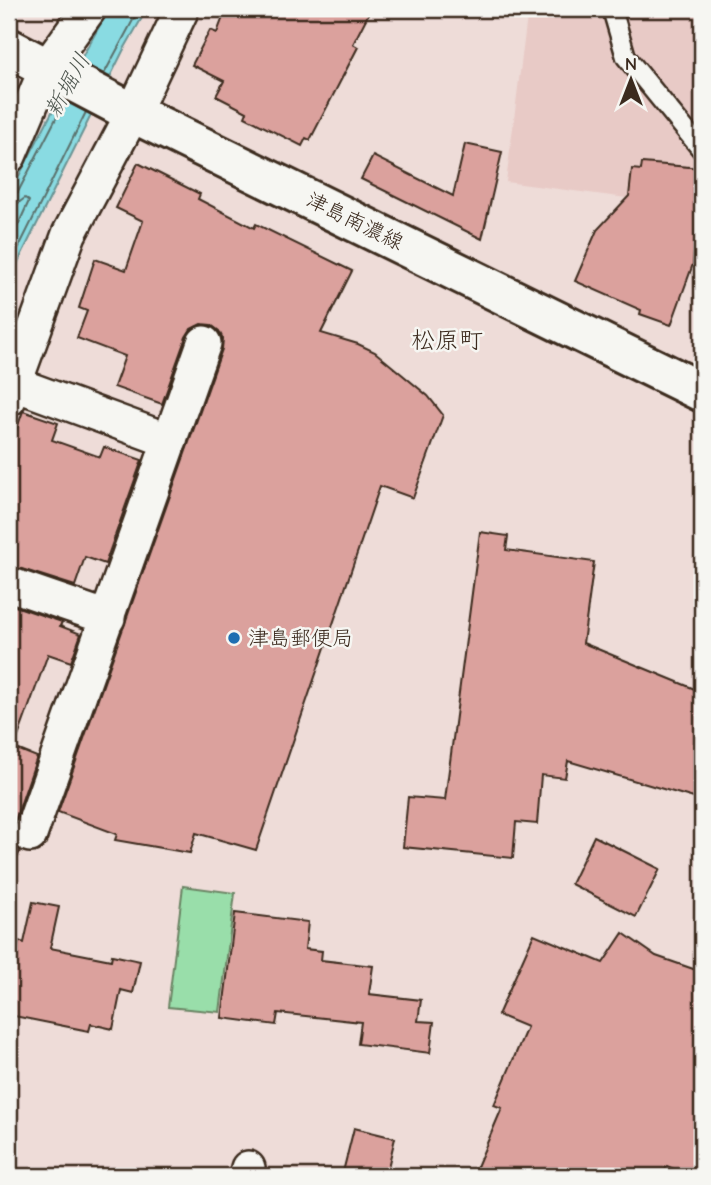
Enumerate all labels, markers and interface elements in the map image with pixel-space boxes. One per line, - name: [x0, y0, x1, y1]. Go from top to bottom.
- north arrow: [596, 46, 666, 116]
- water label: 新堀川: [39, 49, 96, 122]
- text: N: [625, 53, 637, 75]
- street label: 津島南濃線: [303, 187, 407, 255]
- district label: 松原町: [411, 326, 483, 354]
- place label: 津島郵便局: [248, 626, 353, 650]
- marker: 津島郵便局: [226, 630, 242, 646]

